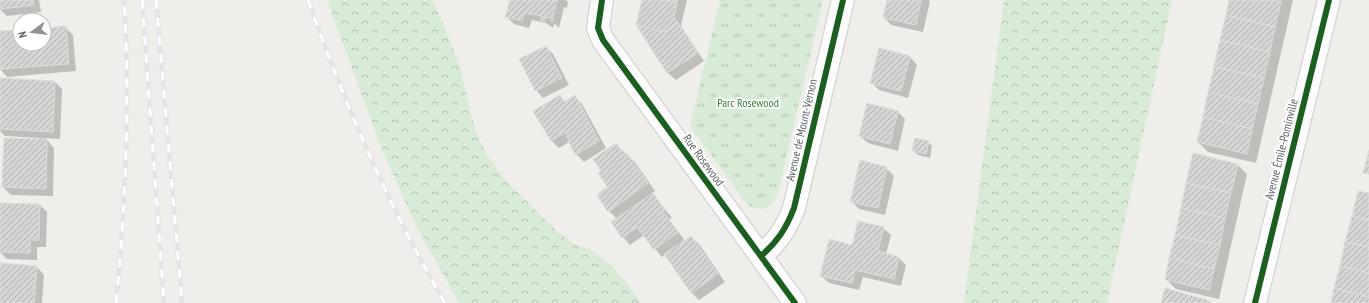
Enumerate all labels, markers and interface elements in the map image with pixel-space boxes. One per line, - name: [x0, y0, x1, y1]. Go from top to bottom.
- north arrow: [12, 12, 52, 52]
- text: N: [15, 30, 30, 39]
- street label: Avenue de Mount-Vernon: [782, 78, 820, 182]
- park label: Parc Rosewood: [717, 95, 779, 110]
- street label: Avenue Émile-Pominville: [1261, 97, 1301, 201]
- street label: Rue Rosewood: [680, 131, 728, 189]

